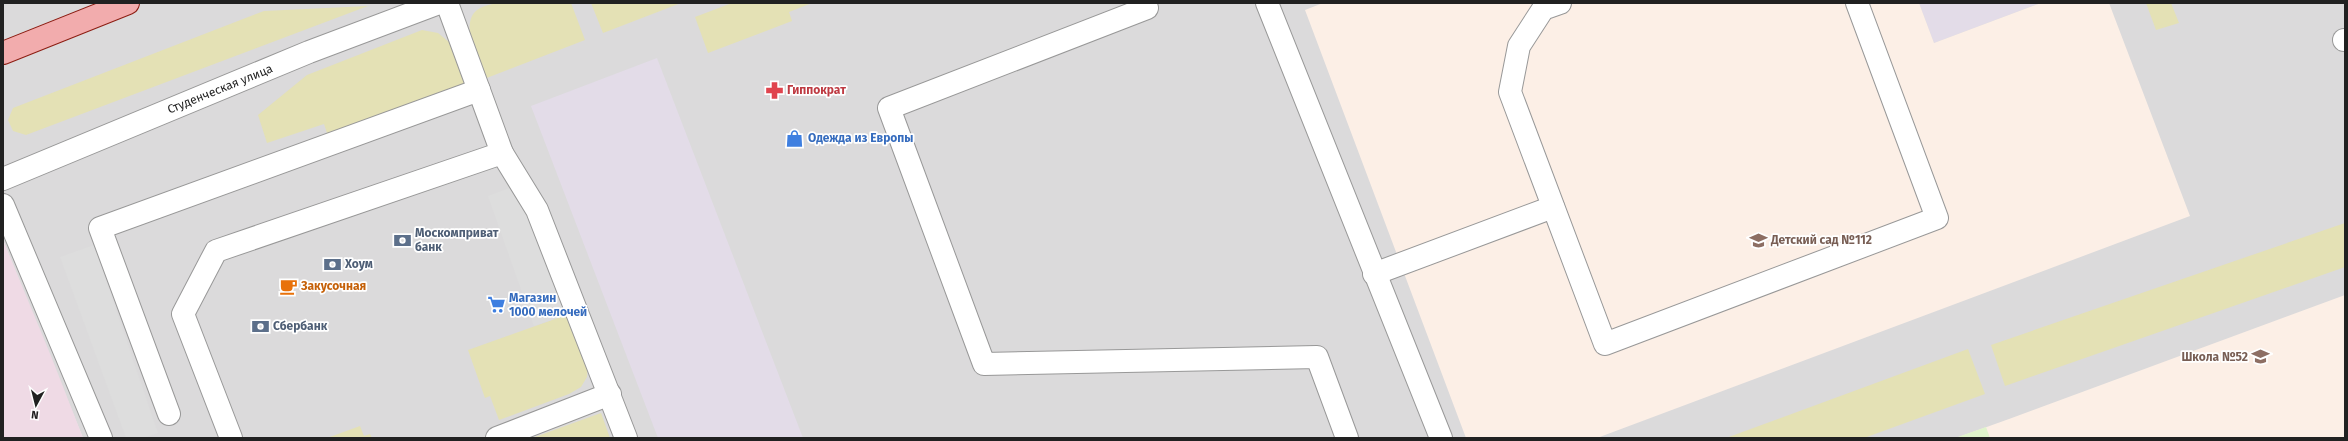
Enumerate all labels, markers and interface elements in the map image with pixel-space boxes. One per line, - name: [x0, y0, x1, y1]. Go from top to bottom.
- street label: Студенческая улица: [165, 61, 275, 117]
- pharmacy icon: Гиппократ: [764, 80, 784, 100]
- place label: Гиппократ: [787, 83, 846, 97]
- shop icon: Одежда из Европы: [785, 128, 805, 148]
- place label: Одежда из Европы: [808, 131, 913, 145]
- place label: Москомприват банк: [415, 226, 499, 254]
- bank icon: Москомприват банк: [392, 230, 412, 250]
- school or university icon: Детский сад №112: [1748, 230, 1768, 250]
- place label: Детский сад №112: [1770, 233, 1872, 247]
- bank icon: Хоум: [322, 254, 342, 274]
- place label: Хоум: [344, 257, 373, 271]
- cafe icon: Закусочная: [278, 276, 298, 296]
- place label: Закусочная: [300, 279, 366, 293]
- place label: Магазин 1000 мелочей: [509, 291, 587, 319]
- supermarket icon: Магазин 1000 мелочей: [486, 295, 506, 315]
- bank icon: Сбербанк: [250, 316, 270, 336]
- place label: Сбербанк: [273, 319, 328, 333]
- school or university icon: Школа №52: [2251, 347, 2271, 367]
- place label: Школа №52: [2181, 350, 2248, 364]
- north arrow: [16, 385, 56, 425]
- text: N: [30, 408, 39, 421]

